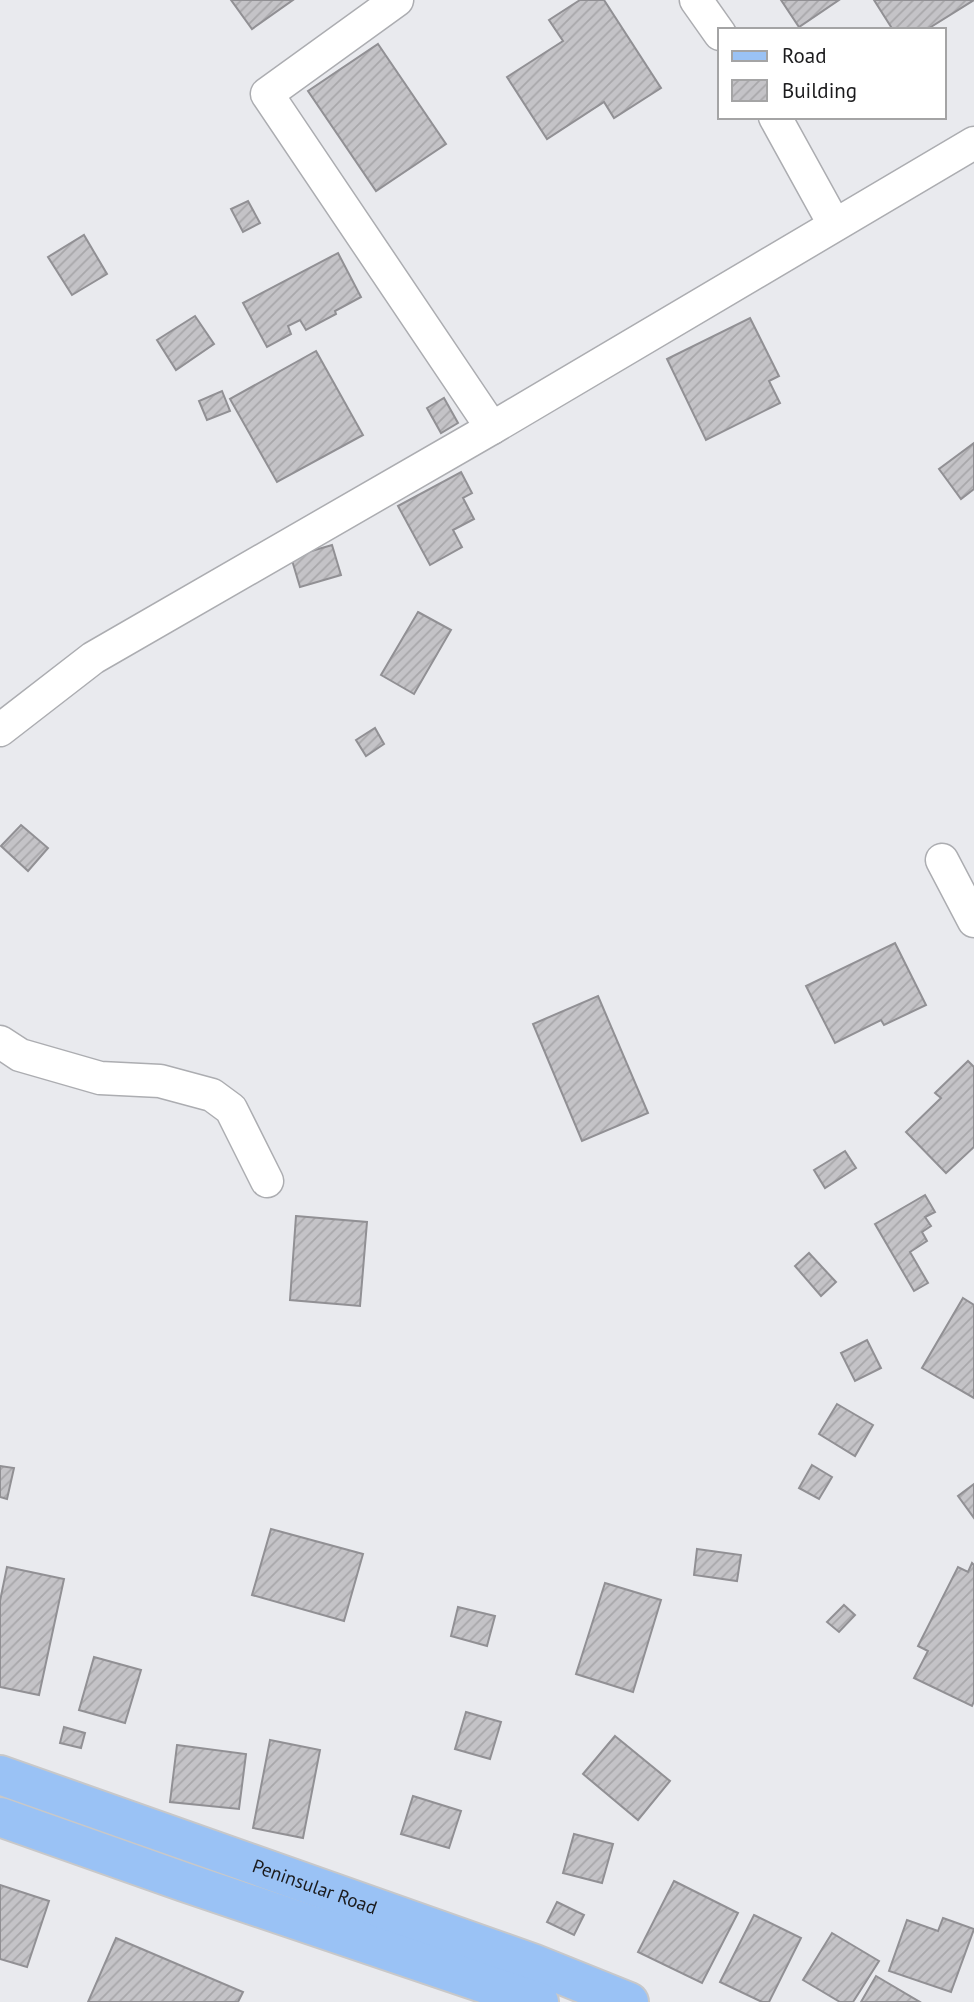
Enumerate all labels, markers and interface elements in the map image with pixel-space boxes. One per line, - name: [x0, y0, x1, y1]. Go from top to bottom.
- legend: [718, 28, 946, 119]
- text: Road: [782, 42, 826, 69]
- text: Building: [782, 77, 857, 104]
- street label: Peninsular Road: [249, 1853, 380, 1919]

